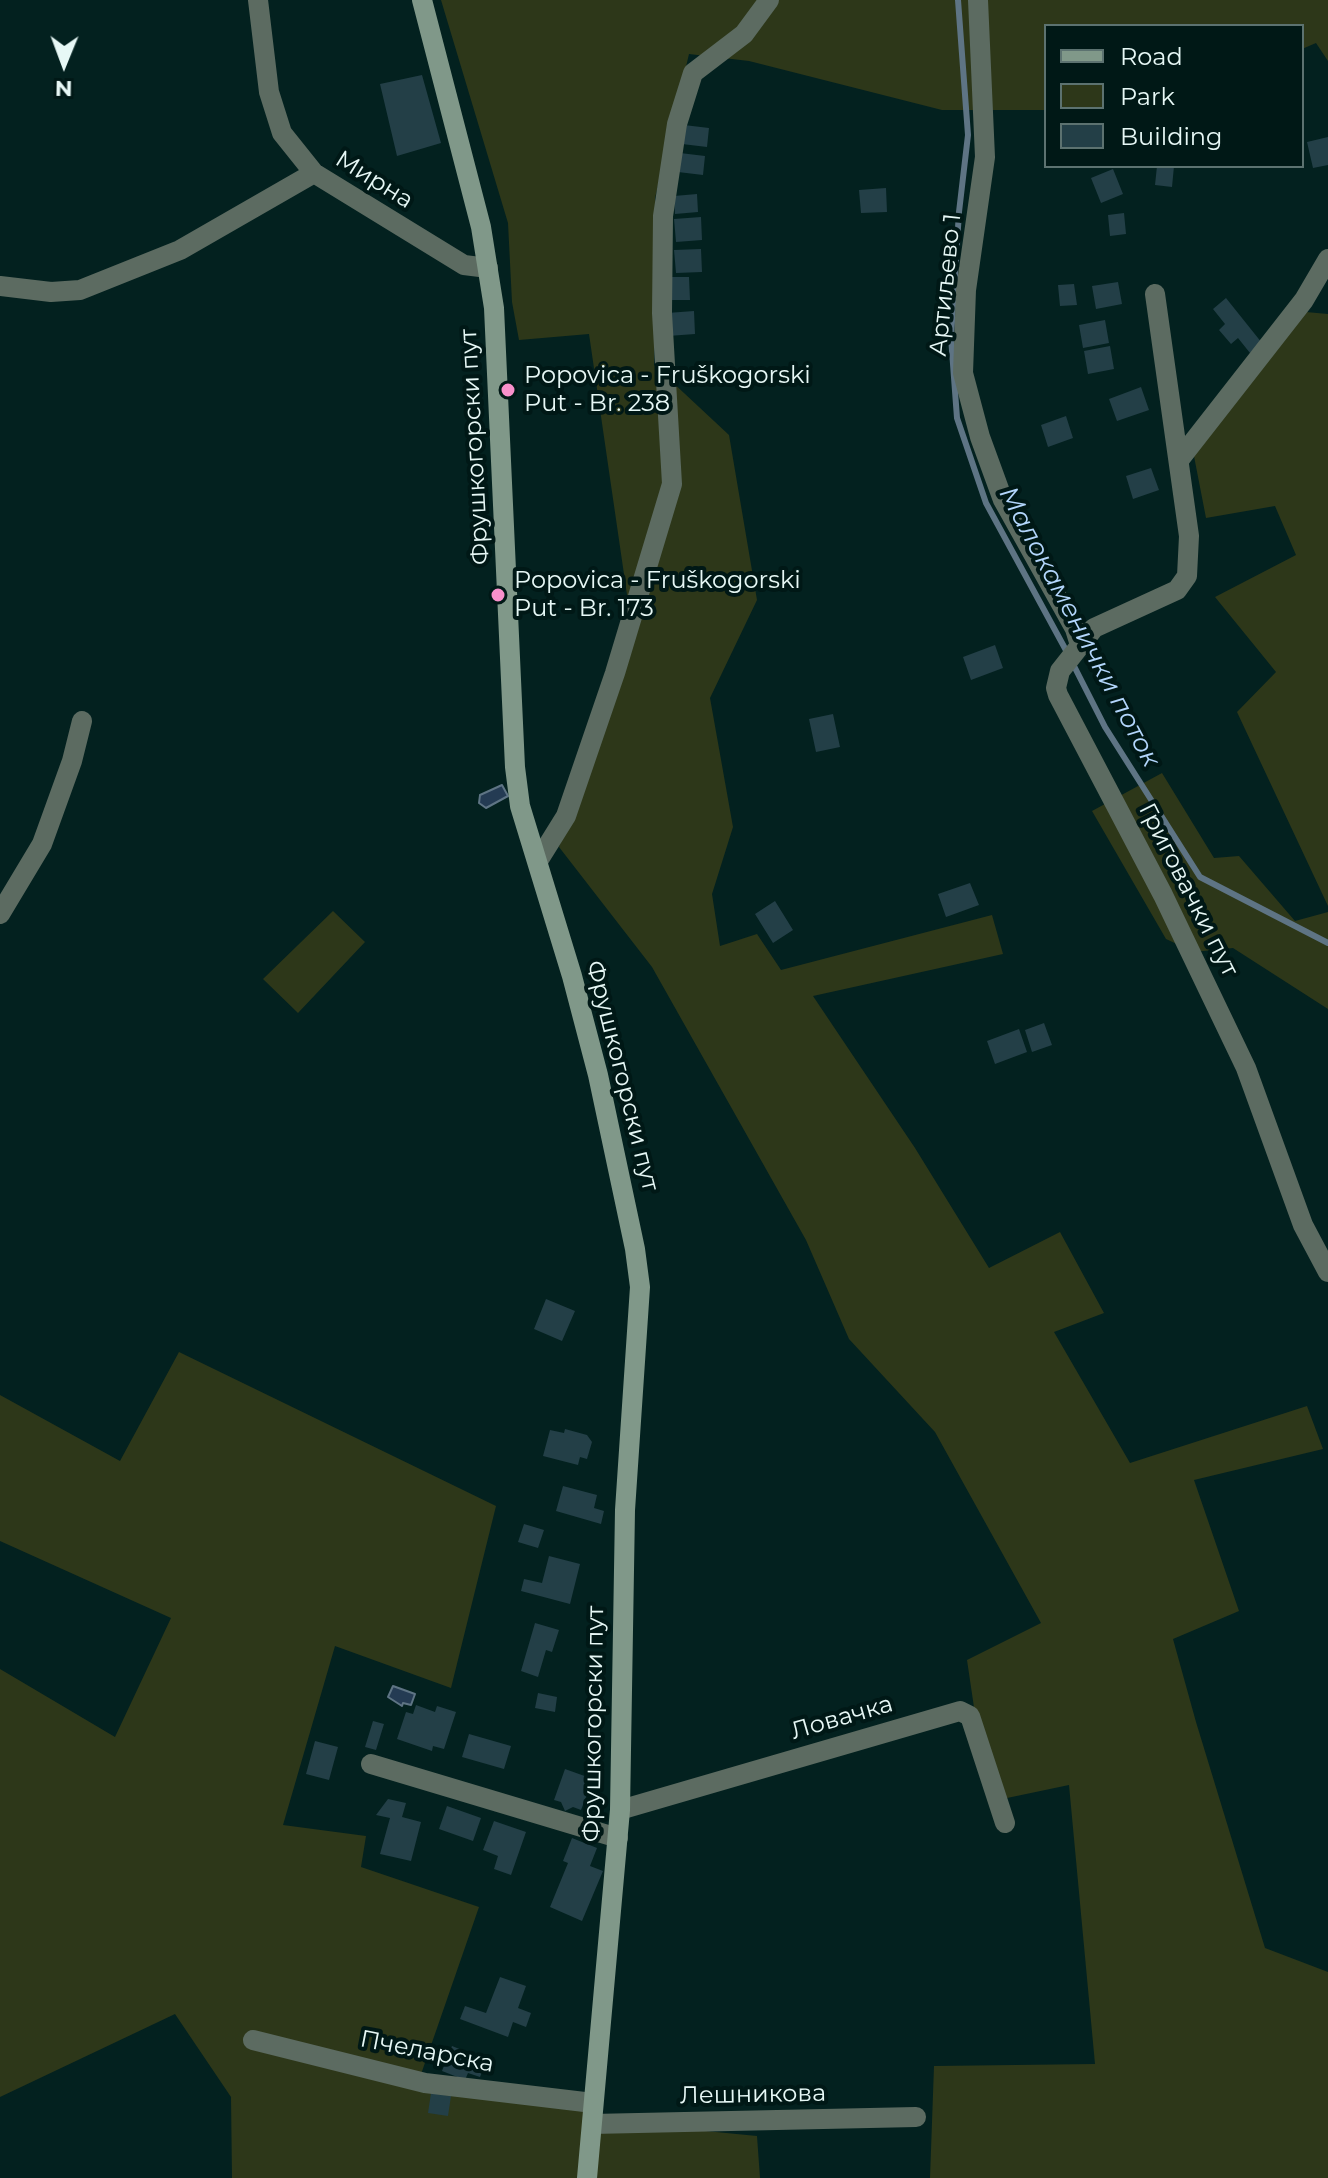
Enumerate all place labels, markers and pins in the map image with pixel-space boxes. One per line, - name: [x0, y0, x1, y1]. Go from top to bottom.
- place label: Popovica - Fruškogorski Put - Br. 238: [524, 362, 811, 418]
- marker: Popovica - Fruškogorski Put - Br. 238: [499, 381, 517, 399]
- place label: Popovica - Fruškogorski Put - Br. 173: [514, 567, 801, 623]
- marker: Popovica - Fruškogorski Put - Br. 173: [489, 586, 507, 604]

